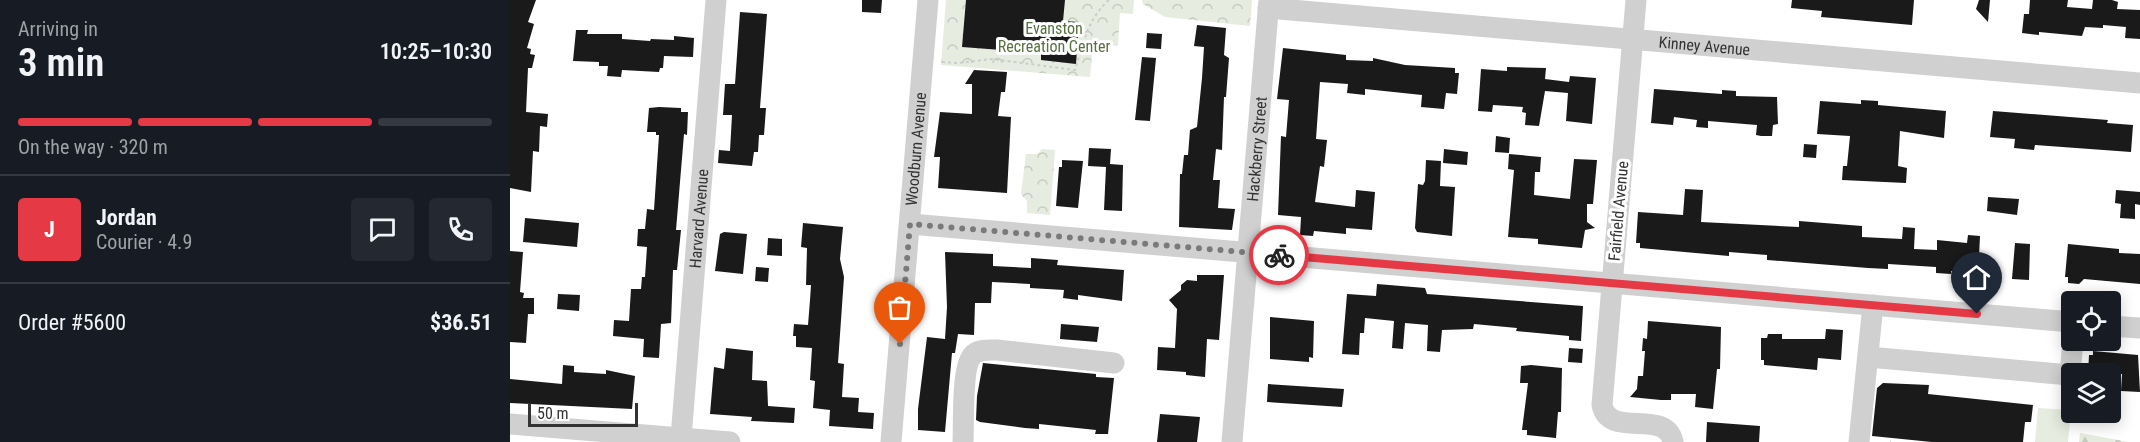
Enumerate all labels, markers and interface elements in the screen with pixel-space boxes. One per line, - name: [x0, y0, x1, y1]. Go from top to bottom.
- text: Arriving in: [18, 17, 98, 41]
- park label: Evanston Recreation Center: [998, 19, 1110, 56]
- street label: Kinney Avenue: [1658, 33, 1751, 59]
- text: 10:25–10:30: [380, 39, 492, 64]
- text: 3 min: [18, 40, 104, 86]
- street label: Woodburn Avenue: [902, 91, 930, 207]
- street label: Hackberry Street: [1243, 96, 1271, 202]
- text: On the way · 320 m: [18, 135, 168, 159]
- street label: Fairfield Avenue: [1605, 160, 1632, 262]
- street label: Harvard Avenue: [686, 168, 712, 269]
- button: chat: [351, 198, 414, 261]
- button: phone: [429, 198, 492, 261]
- text: Jordan: [96, 205, 157, 230]
- text: J: [44, 217, 55, 242]
- courier: [1249, 225, 1309, 285]
- text: Courier · 4.9: [96, 230, 192, 254]
- icon: bike: [1263, 239, 1296, 272]
- pin: [1951, 252, 2002, 314]
- icon: home: [1960, 261, 1993, 294]
- pin: [874, 282, 925, 344]
- icon: bag: [883, 291, 916, 324]
- map controls: [2061, 291, 2121, 423]
- button: locate: [2061, 291, 2121, 351]
- text: Order #5600: [18, 310, 126, 335]
- text: $36.51: [430, 310, 492, 335]
- button: layers: [2061, 363, 2121, 423]
- scale bar: [528, 400, 638, 428]
- text: 50 m: [537, 404, 569, 423]

